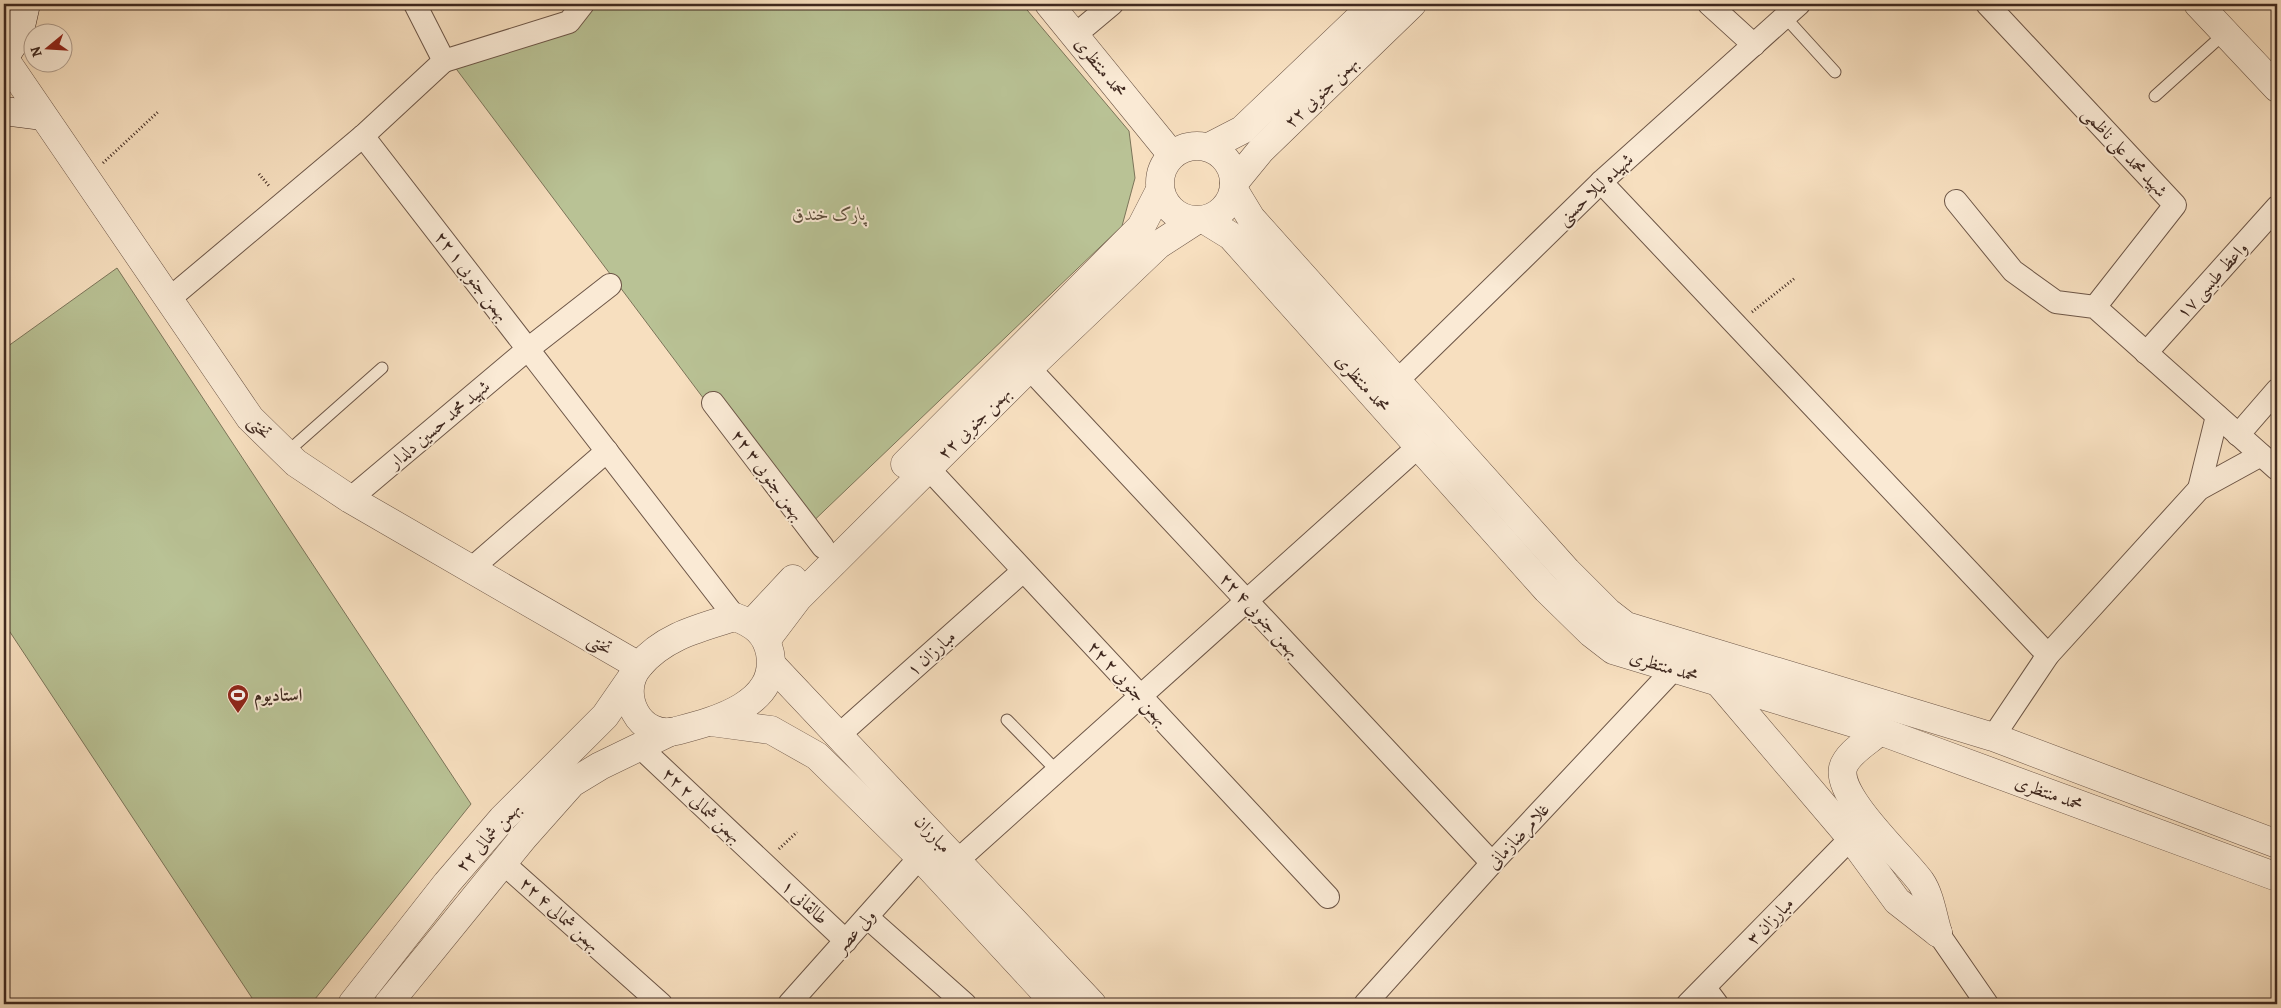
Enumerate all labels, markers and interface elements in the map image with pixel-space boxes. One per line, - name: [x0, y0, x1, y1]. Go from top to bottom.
- north arrow: [22, 22, 72, 72]
- street label: محمد منتظری: [1069, 32, 1133, 102]
- text: N: [26, 44, 47, 60]
- street label: ۲۲ بهمن جنوبی: [1279, 51, 1364, 134]
- street label: شهید محمد علی ناظمی: [2076, 102, 2173, 203]
- street label: شهیده لیلا حسنی: [1552, 147, 1639, 231]
- park label: پارک خندق: [792, 202, 867, 227]
- street label: ۲۲ بهمن جنوبی ۱: [428, 226, 515, 327]
- street label: واعظ طبسی ۱۷: [2171, 236, 2254, 324]
- street label: محمد منتظری: [1330, 349, 1396, 417]
- street label: شهید محمد حسین دلدار: [382, 374, 495, 475]
- street label: ۲۲ بهمن جنوبی: [932, 381, 1017, 466]
- street label: تختی: [242, 410, 277, 445]
- street label: ۲۲ بهمن جنوبی ۳: [725, 425, 810, 526]
- street label: ۲۲ بهمن جنوبی ۴: [1214, 567, 1306, 663]
- street label: مبارزان ۱: [901, 625, 961, 681]
- street label: تختی: [583, 627, 617, 661]
- street label: ۲۲ بهمن جنوبی ۲: [1082, 635, 1174, 731]
- street label: محمد منتظری: [1627, 644, 1701, 688]
- sports icon: استادیوم: [226, 683, 250, 714]
- place label: استادیوم: [254, 683, 303, 711]
- street label: ۲۲ بهمن شمالی ۲: [657, 762, 747, 848]
- street label: محمد منتظری: [2012, 770, 2086, 816]
- street label: ۲۲ بهمن شمالی: [450, 797, 526, 877]
- street label: غلامرضازمانی: [1481, 798, 1556, 875]
- street label: مبارزان: [909, 810, 957, 858]
- street label: ۲۲ بهمن شمالی ۴: [514, 871, 606, 957]
- street label: طالقانی ۱: [776, 874, 834, 930]
- street label: مبارزان ۳: [1741, 892, 1799, 950]
- street label: ولی عصر: [828, 904, 881, 960]

